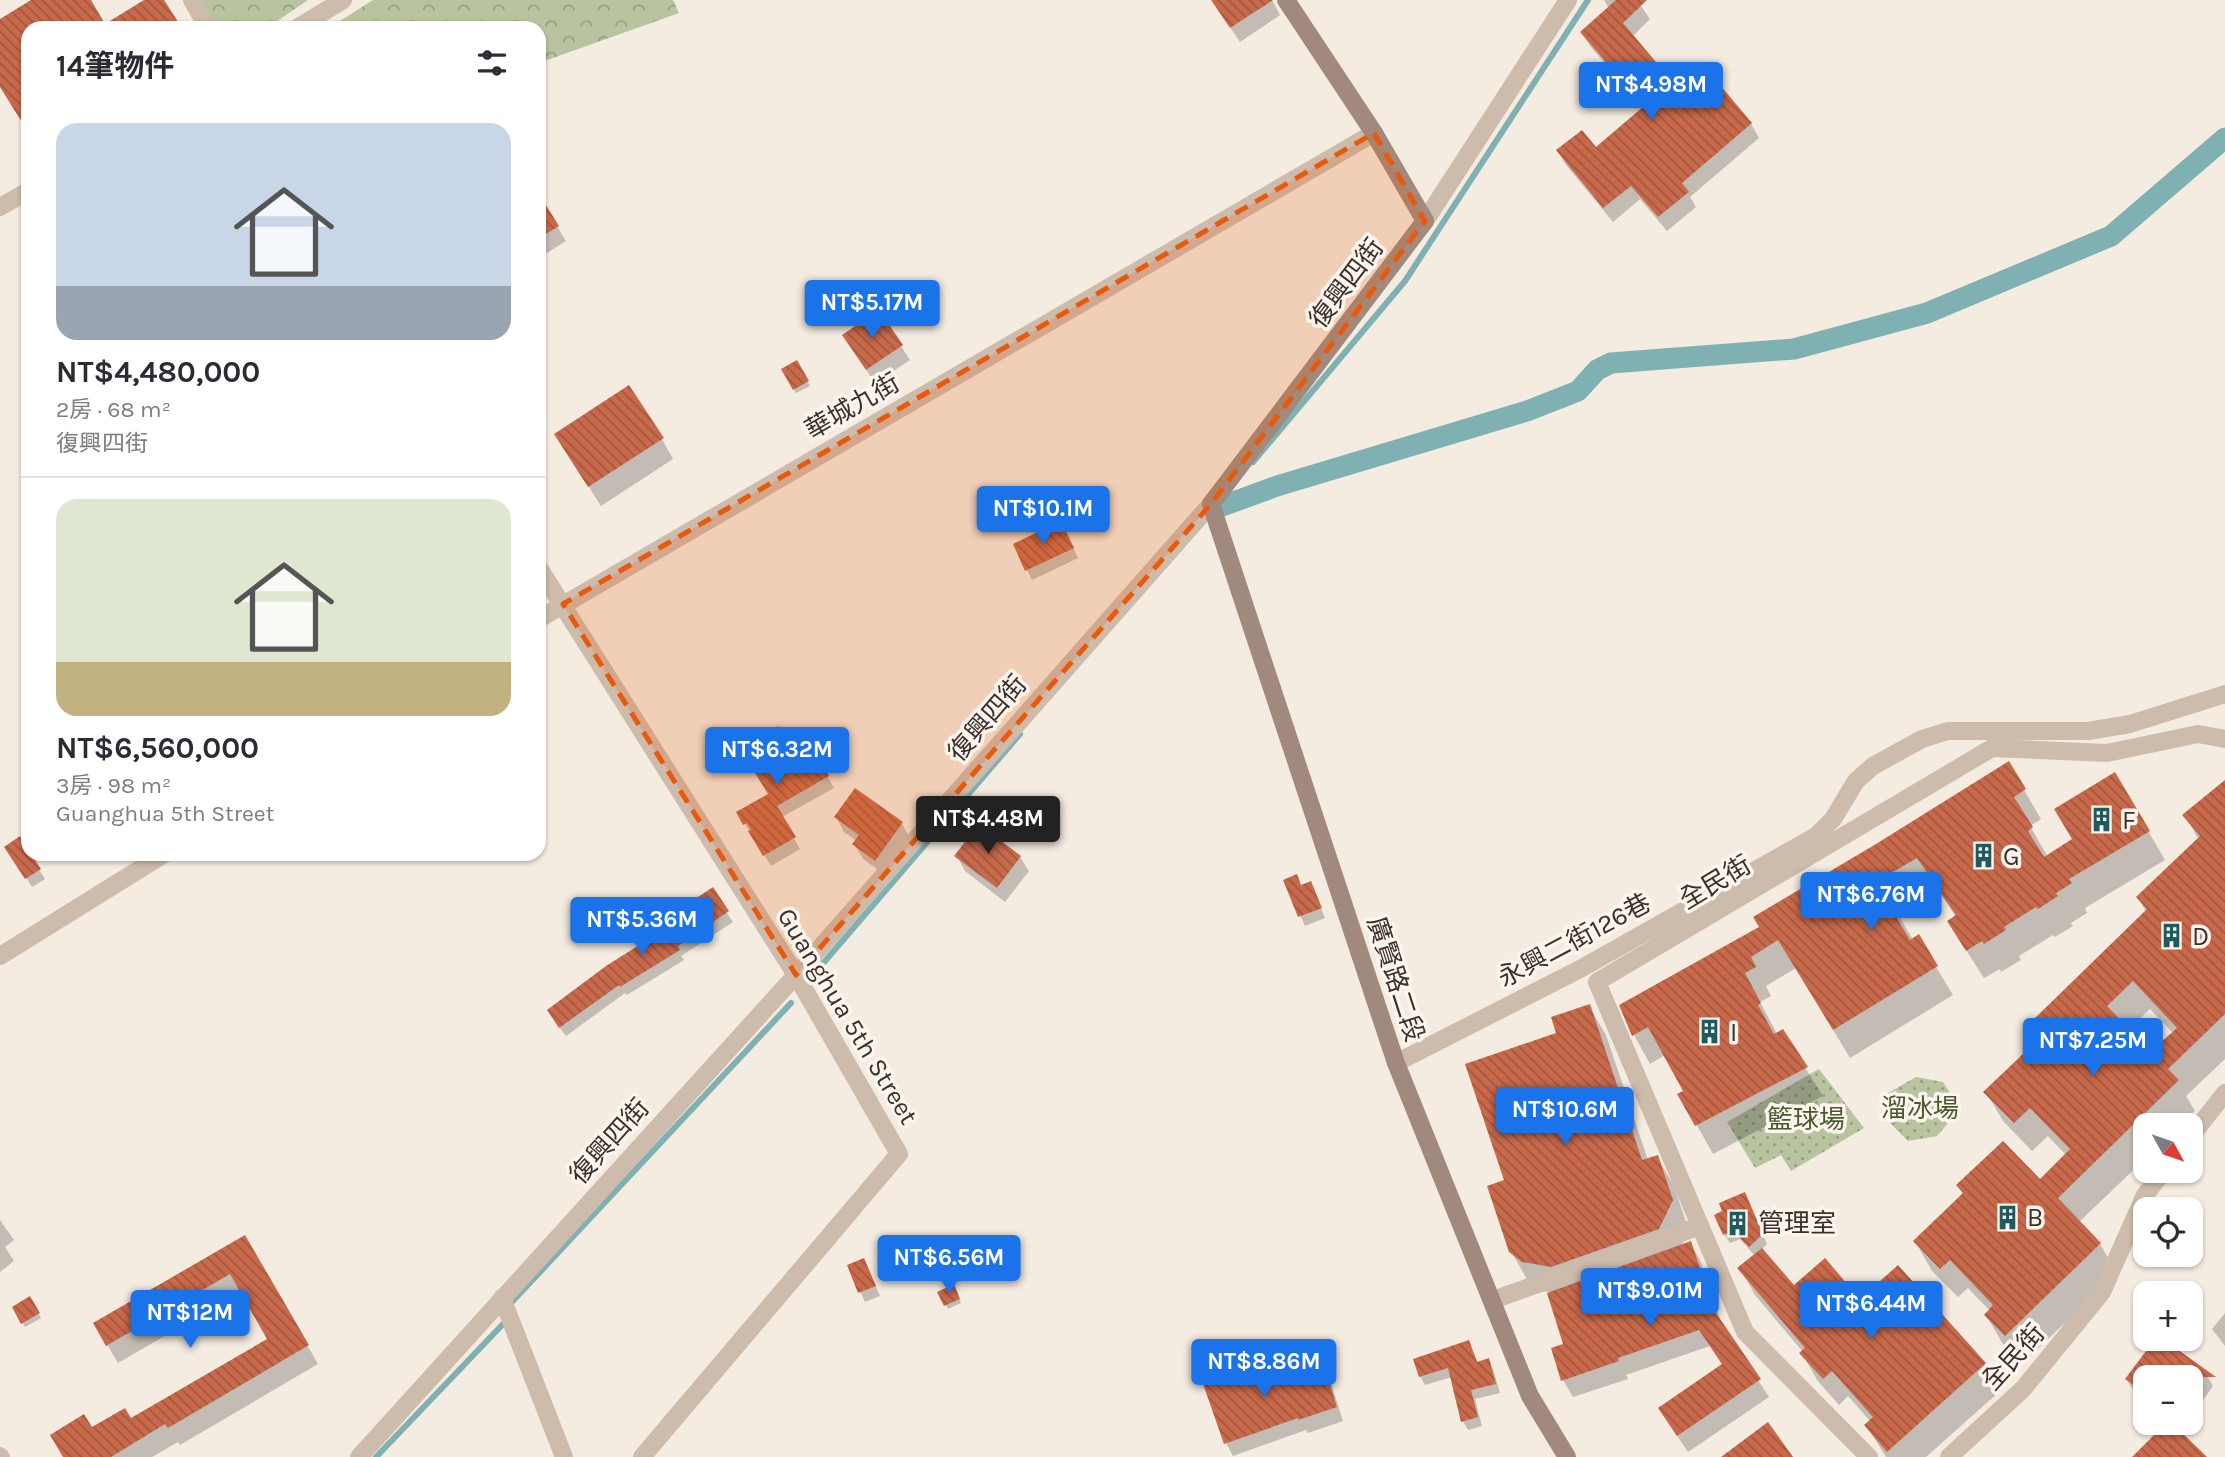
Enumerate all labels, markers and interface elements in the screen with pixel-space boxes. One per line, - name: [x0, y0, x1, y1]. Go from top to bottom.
- icon: filters: [473, 44, 511, 82]
- text: 14筆物件: [56, 48, 175, 84]
- pin: NT$4.98M: [1579, 62, 1723, 122]
- text: NT$4.98M: [1595, 71, 1707, 98]
- icon: home: [221, 169, 347, 295]
- street label: 復興四街: [1303, 232, 1390, 334]
- pin: NT$5.17M: [800, 280, 944, 340]
- text: NT$5.17M: [821, 289, 923, 316]
- text: NT$4,480,000: [56, 354, 260, 390]
- street label: 華城九街: [799, 367, 905, 446]
- text: 2房 · 68 m²: [56, 396, 171, 423]
- text: 復興四街: [56, 430, 148, 457]
- pin: NT$10.1M: [971, 486, 1115, 546]
- text: NT$10.1M: [993, 495, 1093, 522]
- icon: home: [221, 544, 347, 670]
- street label: 復興四街: [942, 669, 1033, 768]
- pin: NT$6.32M: [705, 728, 849, 787]
- text: NT$6,560,000: [56, 730, 259, 766]
- text: NT$6.32M: [721, 736, 833, 763]
- text: 3房 · 98 m²: [56, 772, 171, 799]
- pin: NT$4.48M: [916, 796, 1060, 856]
- text: Guanghua 5th Street: [56, 800, 274, 827]
- text: NT$4.48M: [932, 805, 1044, 832]
- place label: F: [2122, 805, 2136, 836]
- building icon: F: [2088, 806, 2116, 834]
- place label: G: [2003, 841, 2020, 872]
- building icon: G: [1969, 842, 1997, 870]
- street label: 全民街: [1674, 849, 1757, 916]
- pin: NT$6.76M: [1799, 872, 1943, 932]
- text: NT$6.76M: [1817, 881, 1926, 908]
- street label: 永興二街126巷: [1493, 887, 1656, 994]
- pin: NT$5.36M: [570, 898, 714, 957]
- street label: Guanghua 5th Street: [771, 903, 925, 1130]
- text: NT$5.36M: [586, 906, 698, 933]
- street label: 廣賢路二段: [1361, 913, 1430, 1046]
- place label: D: [2192, 921, 2209, 952]
- building icon: D: [2158, 922, 2186, 950]
- place label: I: [1730, 1017, 1737, 1048]
- building icon: I: [1696, 1018, 1724, 1046]
- pin: NT$7.25M: [2021, 1018, 2165, 1078]
- text: NT$7.25M: [2039, 1027, 2147, 1054]
- pin: NT$10.6M: [1493, 1088, 1637, 1147]
- street label: 復興四街: [563, 1092, 656, 1190]
- park label: 溜冰場: [1881, 1093, 1959, 1124]
- text: NT$10.6M: [1512, 1096, 1618, 1123]
- park label: 籃球場: [1767, 1104, 1845, 1135]
- north arrow: [2133, 1113, 2203, 1183]
- map controls: [2133, 1113, 2203, 1435]
- button: locate: [2133, 1197, 2203, 1267]
- place label: B: [2027, 1202, 2043, 1233]
- building icon: B: [1993, 1203, 2021, 1231]
- place label: 管理室: [1758, 1208, 1836, 1239]
- building icon: 管理室: [1724, 1209, 1752, 1237]
- pin: NT$6.56M: [877, 1236, 1021, 1295]
- text: NT$6.56M: [894, 1244, 1004, 1271]
- pin: NT$9.01M: [1578, 1268, 1722, 1328]
- text: NT$9.01M: [1597, 1277, 1703, 1304]
- button: +: [2133, 1281, 2203, 1351]
- pin: NT$6.44M: [1799, 1282, 1943, 1341]
- pin: NT$12M: [133, 1290, 247, 1350]
- text: NT$6.44M: [1816, 1290, 1926, 1317]
- text: NT$12M: [147, 1299, 233, 1326]
- street label: 全民街: [1976, 1318, 2051, 1397]
- pin: NT$8.86M: [1192, 1340, 1336, 1399]
- text: NT$8.86M: [1207, 1348, 1321, 1375]
- button: −: [2133, 1365, 2203, 1435]

